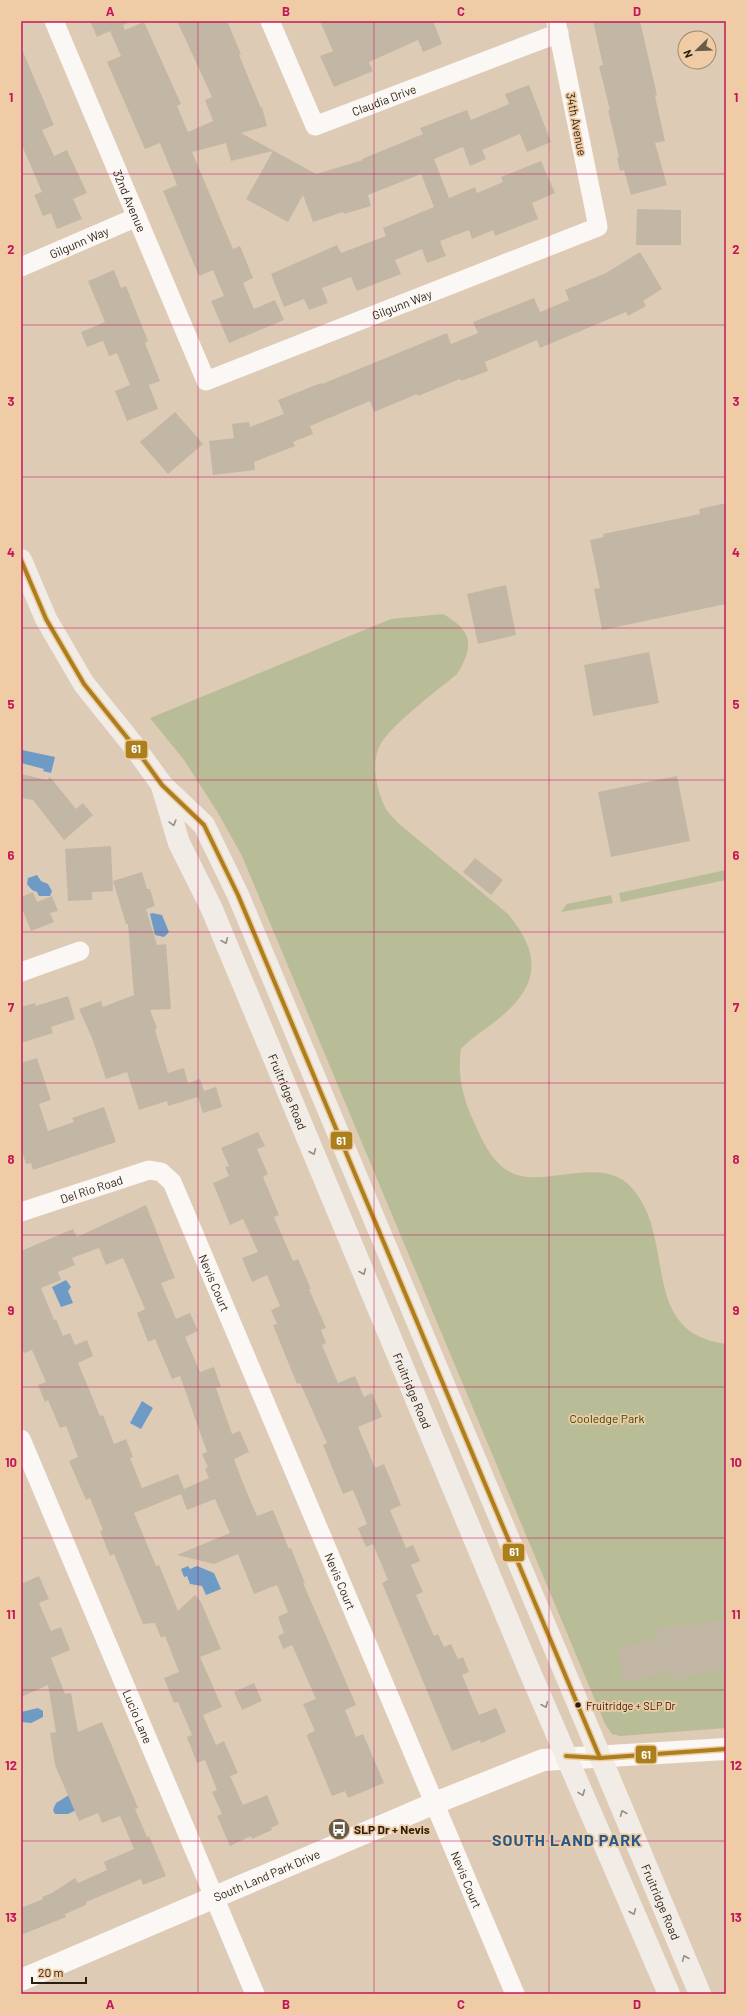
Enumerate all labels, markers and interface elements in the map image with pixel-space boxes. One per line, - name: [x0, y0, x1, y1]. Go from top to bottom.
- text: A: [106, 3, 115, 19]
- text: B: [282, 3, 290, 19]
- text: C: [457, 3, 465, 19]
- text: D: [633, 3, 641, 19]
- north arrow: [677, 30, 717, 70]
- text: N: [680, 48, 695, 60]
- street label: Claudia Drive: [350, 81, 418, 118]
- text: 1: [9, 89, 13, 105]
- text: 1: [734, 89, 738, 105]
- street label: 34th Avenue: [564, 91, 590, 157]
- street label: 32nd Avenue: [111, 167, 149, 234]
- street label: Gilgunn Way: [47, 223, 111, 261]
- text: 2: [7, 241, 15, 257]
- text: 2: [732, 241, 740, 257]
- street label: Gilgunn Way: [370, 286, 434, 322]
- text: 3: [7, 393, 15, 409]
- text: 3: [732, 393, 740, 409]
- text: 4: [7, 544, 15, 560]
- text: 4: [732, 544, 740, 560]
- text: 5: [7, 696, 15, 712]
- text: 5: [732, 696, 740, 712]
- line badge: 61: [125, 740, 148, 759]
- text: 61: [131, 742, 141, 755]
- one-way arrow: [168, 819, 177, 826]
- text: 6: [8, 847, 15, 863]
- text: 6: [733, 847, 740, 863]
- one-way arrow: [220, 937, 228, 945]
- text: 7: [8, 999, 15, 1015]
- text: 7: [733, 999, 740, 1015]
- street label: Fruitridge Road: [266, 1052, 310, 1132]
- line badge: 61: [330, 1131, 353, 1150]
- text: 61: [336, 1134, 346, 1147]
- one-way arrow: [308, 1147, 316, 1155]
- text: 8: [7, 1151, 15, 1167]
- text: 8: [732, 1151, 740, 1167]
- street label: Del Rio Road: [58, 1172, 124, 1206]
- street label: Nevis Court: [196, 1252, 233, 1313]
- one-way arrow: [358, 1267, 366, 1275]
- text: 9: [8, 1302, 15, 1318]
- text: 9: [733, 1302, 740, 1318]
- street label: Fruitridge Road: [391, 1351, 435, 1431]
- park label: Cooledge Park: [570, 1411, 644, 1425]
- text: 10: [5, 1454, 17, 1470]
- text: 10: [730, 1454, 742, 1470]
- line badge: 61: [502, 1543, 525, 1562]
- text: 61: [509, 1545, 519, 1558]
- street label: Nevis Court: [322, 1551, 359, 1612]
- text: 11: [6, 1606, 16, 1622]
- text: 11: [731, 1606, 741, 1622]
- street label: Lucio Lane: [120, 1687, 156, 1745]
- place label: Fruitridge + SLP Dr: [586, 1699, 675, 1712]
- marker: Fruitridge + SLP Dr: [573, 1700, 583, 1710]
- one-way arrow: [540, 1702, 548, 1709]
- line badge: 61: [635, 1745, 657, 1764]
- text: 61: [641, 1748, 651, 1761]
- text: 12: [5, 1757, 17, 1773]
- text: 12: [730, 1757, 742, 1773]
- one-way arrow: [577, 1790, 585, 1797]
- one-way arrow: [620, 1809, 628, 1817]
- bus stop icon: SLP Dr + Nevis: [326, 1816, 352, 1842]
- place label: SLP Dr + Nevis: [354, 1822, 430, 1836]
- district label: SOUTH LAND PARK: [492, 1830, 642, 1849]
- street label: South Land Park Drive: [211, 1846, 322, 1904]
- street label: Nevis Court: [448, 1849, 485, 1910]
- street label: Fruitridge Road: [639, 1862, 683, 1942]
- text: 13: [5, 1909, 17, 1925]
- one-way arrow: [629, 1909, 637, 1916]
- text: 13: [730, 1909, 742, 1925]
- one-way arrow: [681, 1955, 689, 1962]
- scale bar: [32, 1959, 86, 1985]
- text: 20 m: [38, 1965, 64, 1979]
- text: A: [106, 1996, 115, 2012]
- text: B: [282, 1996, 290, 2012]
- text: C: [457, 1996, 465, 2012]
- text: D: [633, 1996, 641, 2012]

